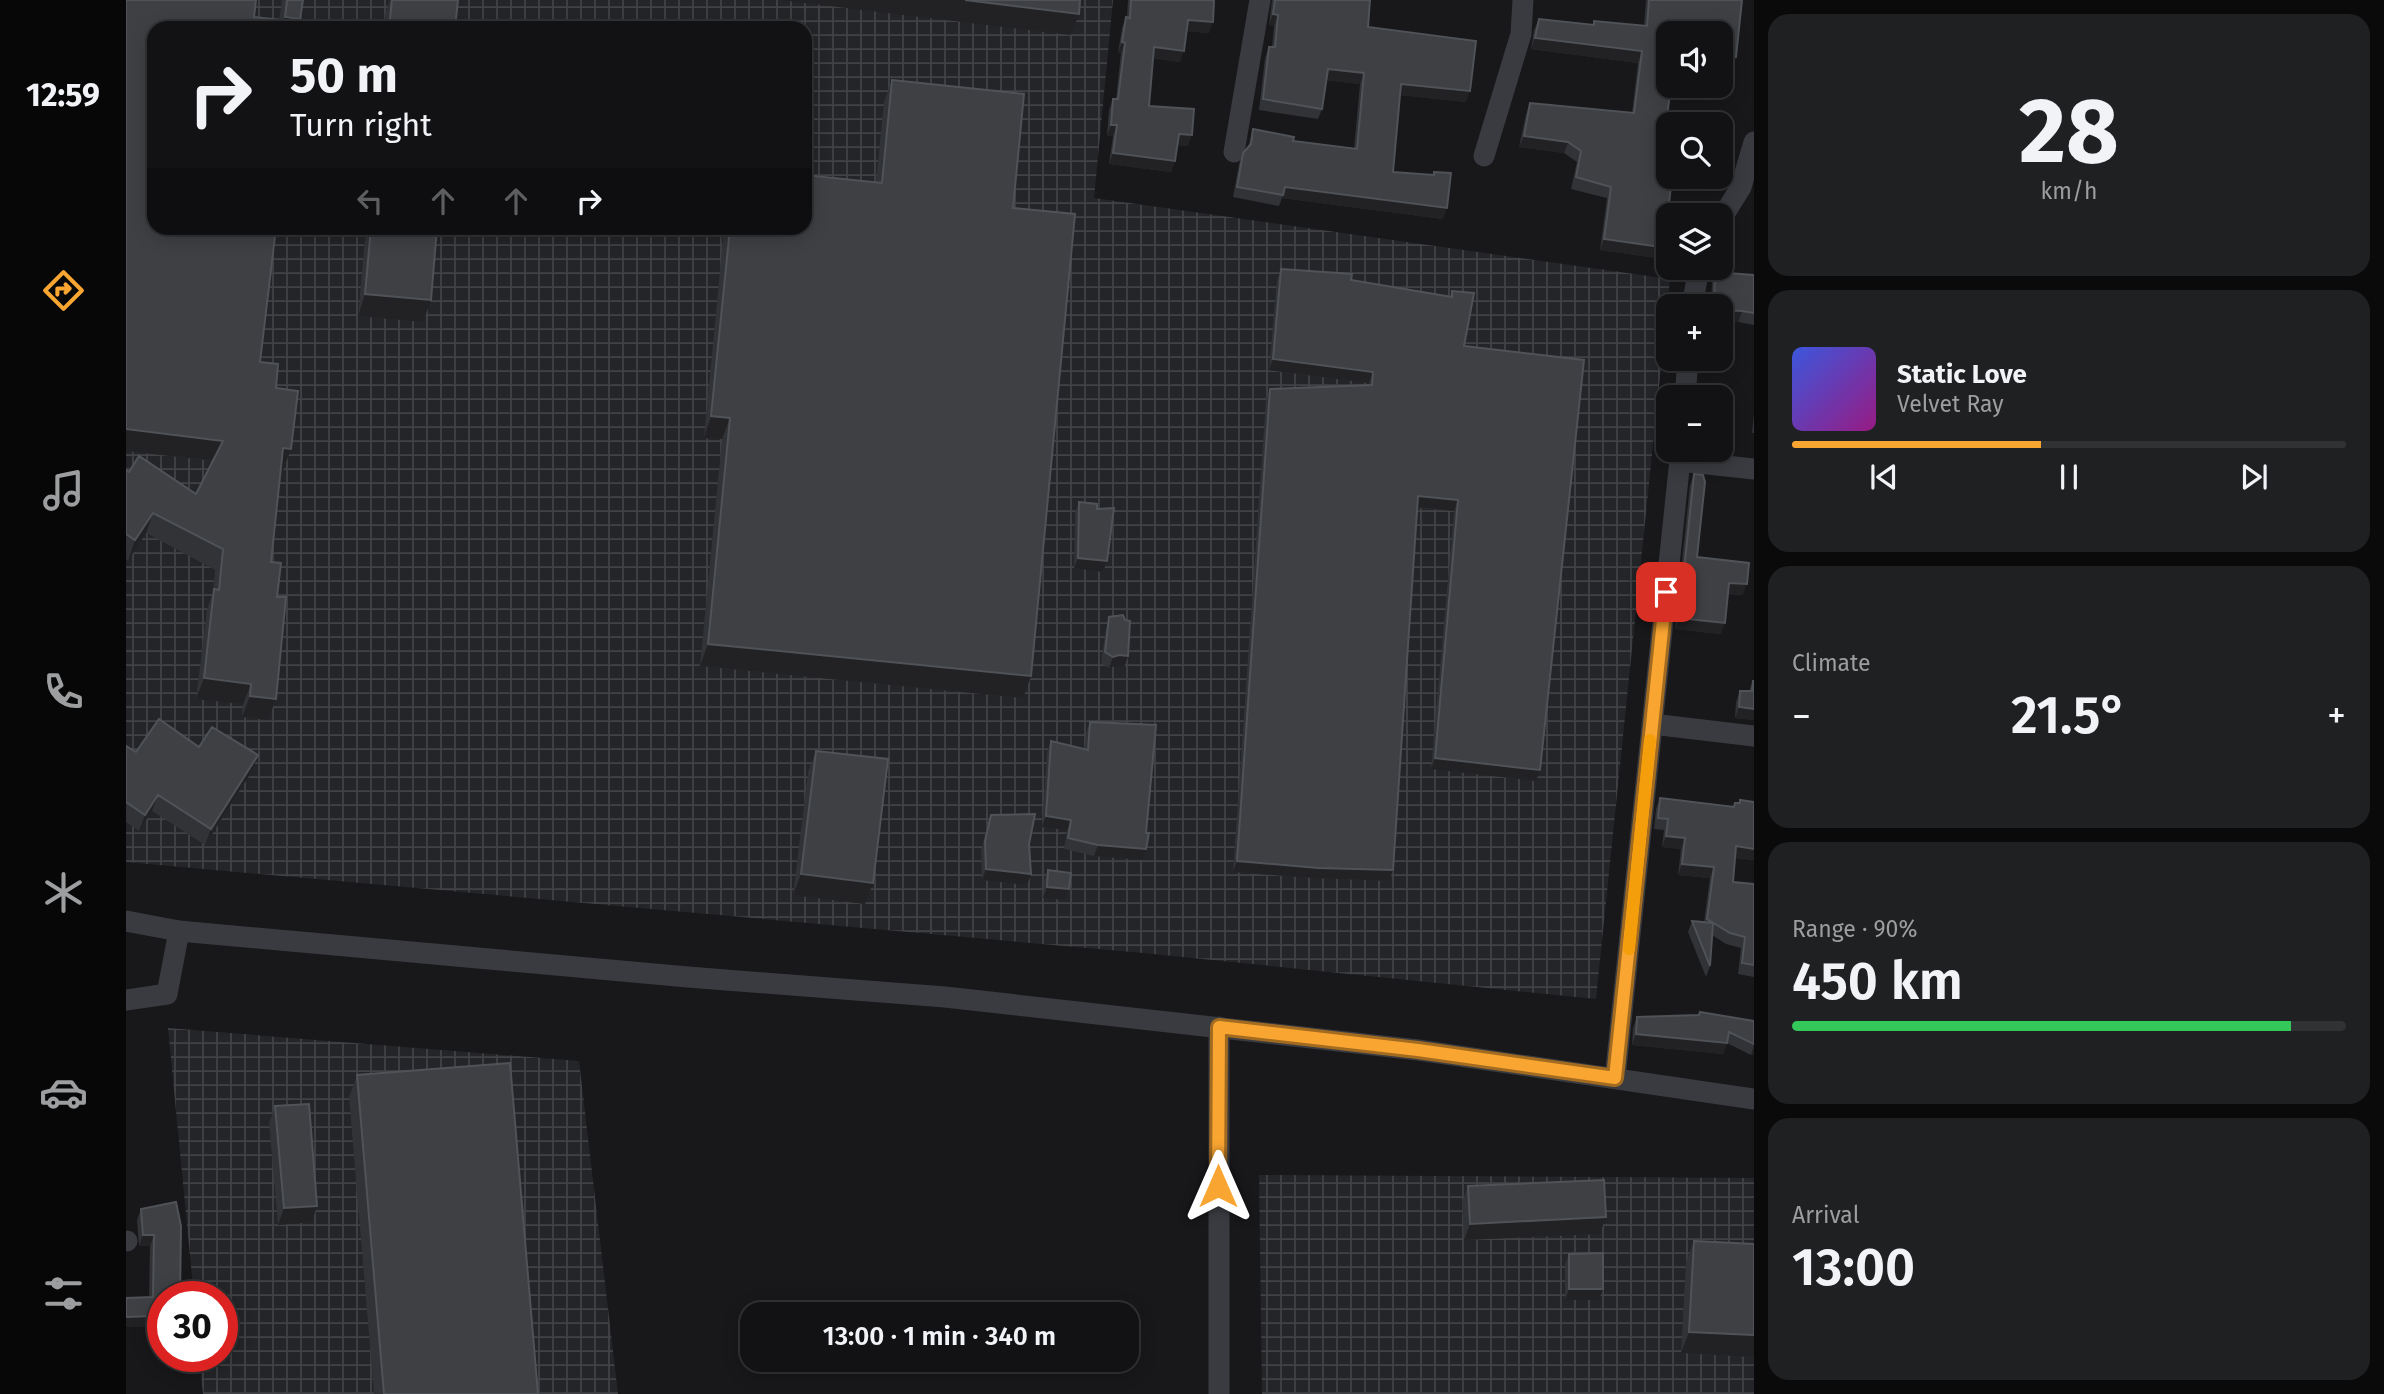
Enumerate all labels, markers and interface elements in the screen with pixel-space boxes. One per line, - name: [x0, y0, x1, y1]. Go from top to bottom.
- map controls: [1656, 21, 1733, 462]
- button: sound: [1656, 21, 1733, 98]
- text: 50 m: [290, 46, 398, 105]
- icon: right: [175, 49, 266, 140]
- text: 12:59: [26, 76, 100, 114]
- text: 28: [2019, 77, 2119, 186]
- text: Turn right: [290, 106, 432, 144]
- button: search: [1656, 112, 1733, 189]
- text: km/h: [2041, 177, 2097, 205]
- icon: left: [351, 182, 389, 220]
- icon: ahead: [424, 182, 462, 220]
- icon: ahead: [497, 182, 535, 220]
- icon: right: [570, 182, 608, 220]
- button: layers: [1656, 203, 1733, 280]
- icon: directions: [39, 266, 88, 315]
- button: +: [1656, 294, 1733, 371]
- text: Static Love: [1897, 359, 2027, 390]
- button: −: [1656, 385, 1733, 462]
- text: Velvet Ray: [1897, 390, 2004, 418]
- icon: previous: [1865, 458, 1903, 496]
- icon: pause: [2050, 458, 2088, 496]
- icon: next: [2235, 458, 2273, 496]
- icon: music: [39, 466, 88, 515]
- pin: [1636, 562, 1696, 622]
- icon: arrive: [1647, 573, 1685, 611]
- text: Climate: [1792, 649, 1871, 677]
- icon: phone: [39, 667, 88, 716]
- text: 21.5°: [2011, 684, 2127, 747]
- text: −: [1792, 693, 1811, 739]
- text: +: [2327, 693, 2346, 739]
- icon: climate: [39, 868, 88, 917]
- text: Range · 90%: [1792, 915, 1917, 943]
- text: 450 km: [1792, 950, 1963, 1013]
- icon: car: [39, 1068, 88, 1117]
- position arrow: [1181, 1149, 1255, 1223]
- text: Arrival: [1792, 1201, 1859, 1229]
- text: 13:00: [1792, 1236, 1915, 1299]
- icon: filters: [39, 1269, 88, 1318]
- speed limit sign: 30: [147, 1281, 238, 1372]
- text: 13:00 · 1 min · 340 m: [823, 1321, 1056, 1352]

